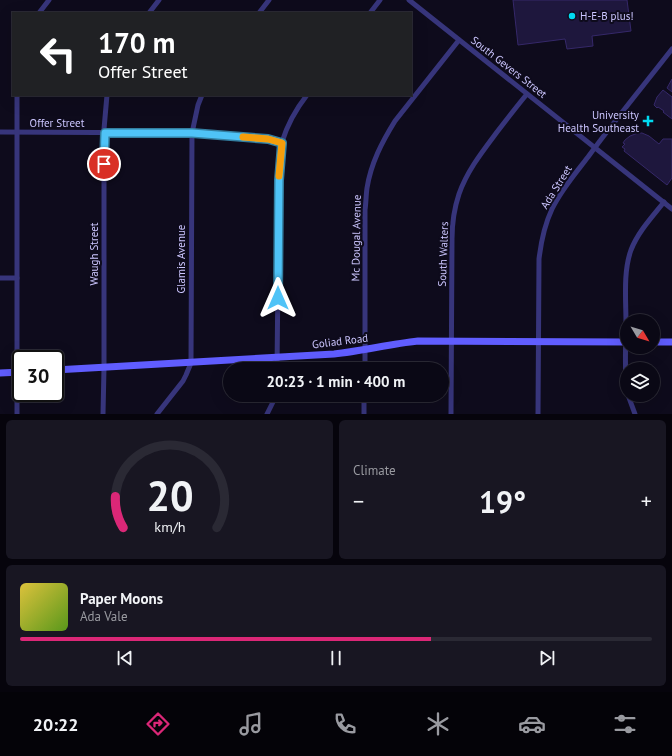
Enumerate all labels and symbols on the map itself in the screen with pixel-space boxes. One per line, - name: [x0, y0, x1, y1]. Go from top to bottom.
- place label: H-E-B plus!: [580, 9, 634, 23]
- marker: H-E-B plus!: [567, 11, 577, 21]
- street label: South Gevers Street: [468, 33, 550, 101]
- place label: University Health Southeast: [558, 108, 640, 135]
- marker: University Health Southeast: [642, 115, 654, 127]
- street label: Offer Street: [30, 116, 85, 130]
- pin: [87, 147, 121, 181]
- street label: Ada Street: [537, 162, 575, 211]
- street label: Mc Dougal Avenue: [348, 194, 364, 282]
- street label: South Walters: [435, 221, 451, 287]
- street label: Waugh Street: [87, 222, 101, 286]
- street label: Glamis Avenue: [174, 224, 188, 293]
- position arrow: [257, 277, 299, 319]
- north arrow: [620, 314, 660, 354]
- street label: Goliad Road: [311, 331, 369, 351]
- speed limit sign: 30: [12, 350, 64, 402]

